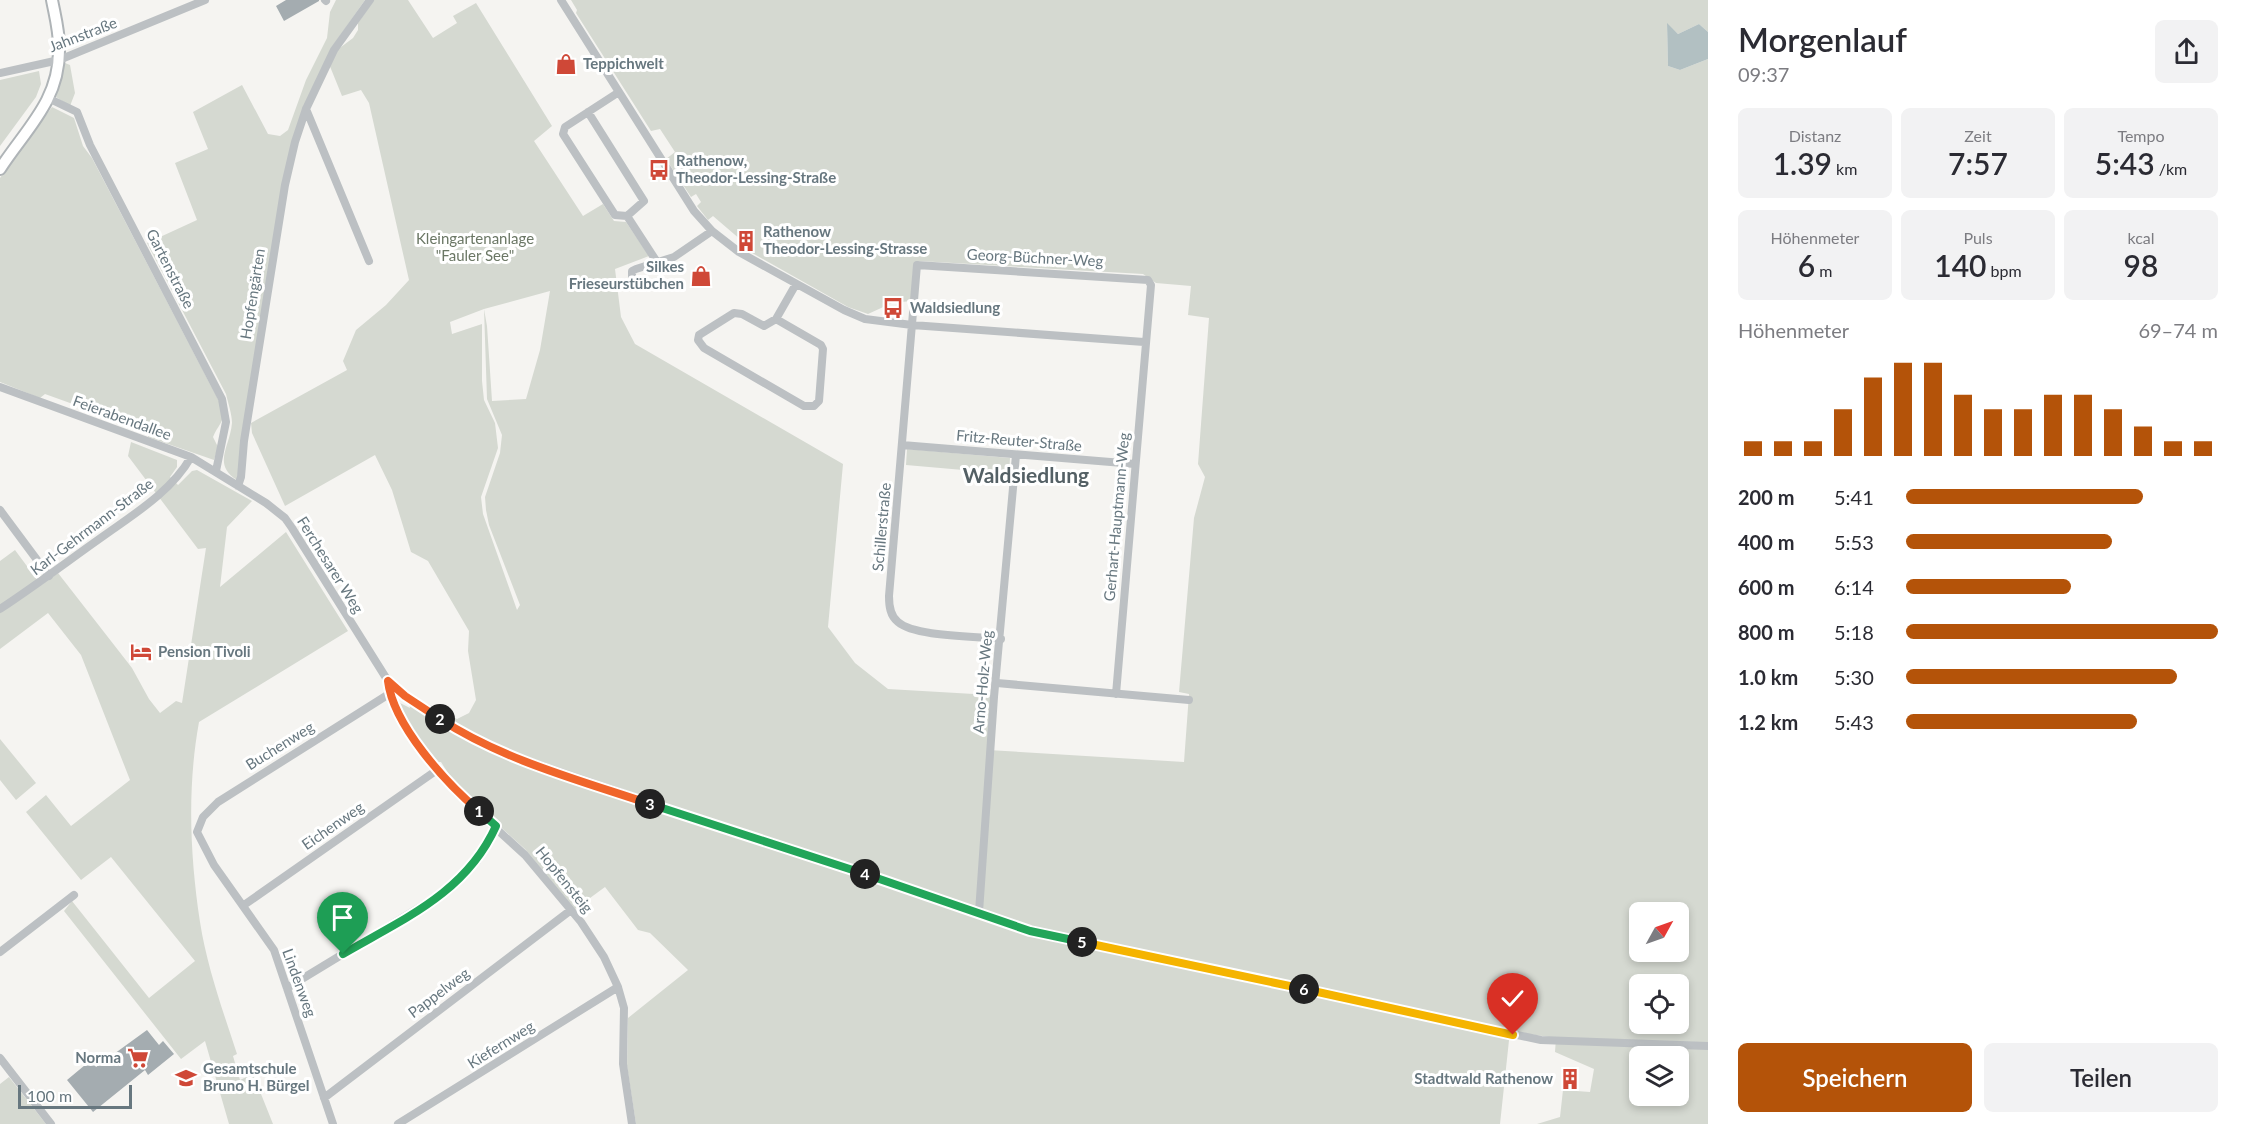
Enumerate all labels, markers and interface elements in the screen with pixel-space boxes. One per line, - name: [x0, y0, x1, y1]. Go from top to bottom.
- street label: Jahnstraße: [46, 13, 119, 55]
- text: Morgenlauf: [1738, 19, 1907, 59]
- button: share: [2155, 20, 2218, 83]
- shop icon: Teppichwelt: [554, 52, 578, 76]
- place label: Teppichwelt: [583, 54, 664, 72]
- text: 09:37: [1738, 62, 1789, 86]
- text: Distanz: [1789, 126, 1841, 145]
- text: Zeit: [1964, 126, 1992, 145]
- text: Tempo: [2117, 126, 2165, 145]
- text: 1.39: [1773, 145, 1832, 181]
- text: 7:57: [1948, 145, 2008, 181]
- text: 5:43: [2095, 145, 2155, 181]
- place label: Rathenow, Theodor-Lessing-Straße: [676, 151, 836, 186]
- bus stop icon: Rathenow, Theodor-Lessing-Straße: [647, 158, 671, 182]
- text: km: [1832, 159, 1857, 178]
- text: /km: [2155, 159, 2187, 178]
- place label: Rathenow Theodor-Lessing-Strasse: [763, 222, 927, 257]
- street label: Gartenstraße: [143, 226, 199, 311]
- text: Höhenmeter: [1771, 228, 1859, 247]
- text: Puls: [1963, 228, 1993, 247]
- text: kcal: [2127, 228, 2155, 247]
- park label: Kleingartenanlage "Fauler See": [416, 229, 534, 264]
- building icon: Rathenow Theodor-Lessing-Strasse: [734, 229, 758, 253]
- street label: Georg-Büchner-Weg: [966, 244, 1104, 270]
- street label: Hopfengärten: [236, 247, 268, 341]
- text: 6: [1798, 247, 1815, 283]
- text: 140: [1934, 247, 1987, 283]
- text: 98: [2124, 247, 2158, 283]
- place label: Silkes Frieseurstübchen: [569, 257, 684, 292]
- text: m: [1815, 261, 1832, 280]
- text: bpm: [1987, 261, 2022, 280]
- shop icon: Silkes Frieseurstübchen: [689, 264, 713, 288]
- bus stop icon: Waldsiedlung: [881, 296, 905, 320]
- place label: Waldsiedlung: [910, 298, 1000, 316]
- text: Höhenmeter: [1738, 318, 1849, 342]
- text: 69–74 m: [2138, 318, 2218, 342]
- street label: Feierabendallee: [71, 391, 174, 443]
- street label: Fritz-Reuter-Straße: [955, 426, 1083, 454]
- street label: Gerhart-Hauptmann-Weg: [1100, 432, 1132, 602]
- district label: Waldsiedlung: [963, 462, 1089, 487]
- street label: Karl-Gehrmann-Straße: [26, 474, 156, 578]
- street label: Schillerstraße: [868, 482, 894, 572]
- text: 200 m: [1738, 485, 1794, 509]
- text: 5:41: [1834, 485, 1874, 509]
- street label: Ferchesarer Weg: [294, 513, 368, 616]
- text: 400 m: [1738, 530, 1794, 554]
- text: 5:53: [1834, 530, 1874, 554]
- text: 600 m: [1738, 575, 1794, 599]
- text: 6:14: [1834, 575, 1874, 599]
- text: 800 m: [1738, 620, 1794, 644]
- text: 5:18: [1834, 620, 1874, 644]
- street label: Arno-Holz-Weg: [969, 629, 996, 734]
- hotel icon: Pension Tivoli: [129, 640, 153, 664]
- place label: Pension Tivoli: [158, 642, 251, 660]
- text: 1.0 km: [1738, 665, 1798, 689]
- text: 5:30: [1834, 665, 1874, 689]
- pin: 2: [425, 704, 455, 734]
- text: 2: [435, 709, 445, 728]
- text: 1.2 km: [1738, 710, 1798, 734]
- text: 5:43: [1834, 710, 1874, 734]
- street label: Buchenweg: [242, 717, 317, 773]
- pin: 3: [635, 789, 665, 819]
- text: 3: [645, 794, 655, 813]
- pin: 1: [464, 796, 494, 826]
- street label: Eichenweg: [298, 797, 367, 853]
- text: 1: [474, 801, 484, 820]
- street label: Hopfensteig: [532, 842, 597, 916]
- pin: 4: [850, 859, 880, 889]
- text: 4: [860, 864, 870, 883]
- pin: [317, 892, 368, 954]
- icon: arrive: [326, 901, 359, 934]
- north arrow: [1629, 902, 1689, 962]
- map controls: [1629, 902, 1689, 1106]
- pin: 5: [1067, 927, 1097, 957]
- text: 5: [1077, 932, 1087, 951]
- street label: Lindenweg: [279, 946, 321, 1020]
- street label: Pappelweg: [404, 963, 473, 1021]
- pin: [1487, 973, 1538, 1035]
- pin: 6: [1289, 974, 1319, 1004]
- button: locate: [1629, 974, 1689, 1034]
- text: 6: [1299, 979, 1309, 998]
- icon: check: [1496, 982, 1529, 1015]
- street label: Kiefernweg: [464, 1016, 537, 1072]
- button: Speichern: [1738, 1043, 1972, 1112]
- button: Teilen: [1984, 1043, 2218, 1112]
- supermarket icon: Norma: [126, 1046, 150, 1070]
- button: layers: [1629, 1046, 1689, 1106]
- place label: Norma: [75, 1048, 121, 1066]
- place label: Gesamtschule Bruno H. Bürgel: [203, 1059, 310, 1094]
- school or university icon: Gesamtschule Bruno H. Bürgel: [174, 1066, 198, 1090]
- building icon: Stadtwald Rathenow: [1558, 1067, 1582, 1091]
- place label: Stadtwald Rathenow: [1414, 1069, 1553, 1087]
- scale bar: [18, 1082, 132, 1110]
- text: 100 m: [27, 1086, 72, 1105]

